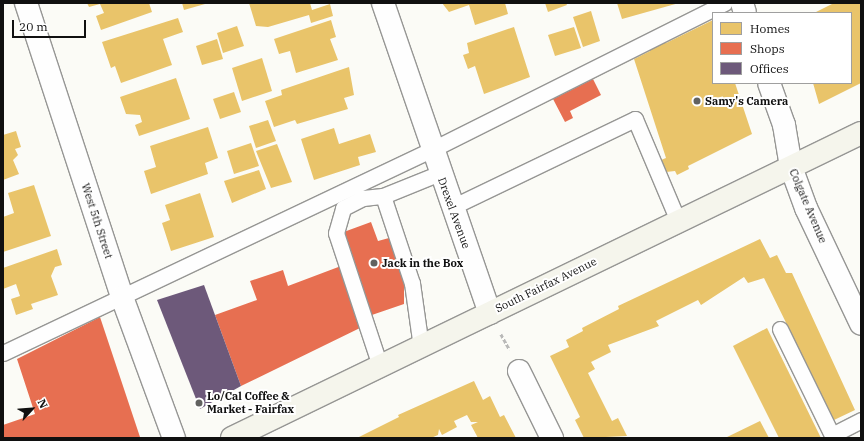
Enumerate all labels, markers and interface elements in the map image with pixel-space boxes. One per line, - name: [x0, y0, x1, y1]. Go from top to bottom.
- scale bar: [14, 12, 88, 38]
- legend: [712, 12, 852, 84]
- text: 20 m: [19, 19, 48, 34]
- text: Homes: [750, 21, 790, 36]
- text: Shops: [750, 41, 785, 56]
- text: Offices: [750, 61, 789, 76]
- place label: Samy's Camera: [705, 94, 788, 108]
- marker: Samy's Camera: [692, 96, 702, 106]
- street label: Colgate Avenue: [786, 167, 830, 245]
- street label: Drexel Avenue: [435, 176, 473, 250]
- street label: West 5th Street: [79, 182, 115, 260]
- street label: South Fairfax Avenue: [493, 255, 599, 315]
- place label: Jack in the Box: [382, 256, 463, 270]
- marker: Jack in the Box: [369, 258, 379, 268]
- north arrow: [12, 389, 52, 429]
- place label: Lo/Cal Coffee & Market - Fairfax: [207, 390, 294, 416]
- text: N: [35, 397, 51, 411]
- marker: Lo/Cal Coffee & Market - Fairfax: [194, 398, 204, 408]

